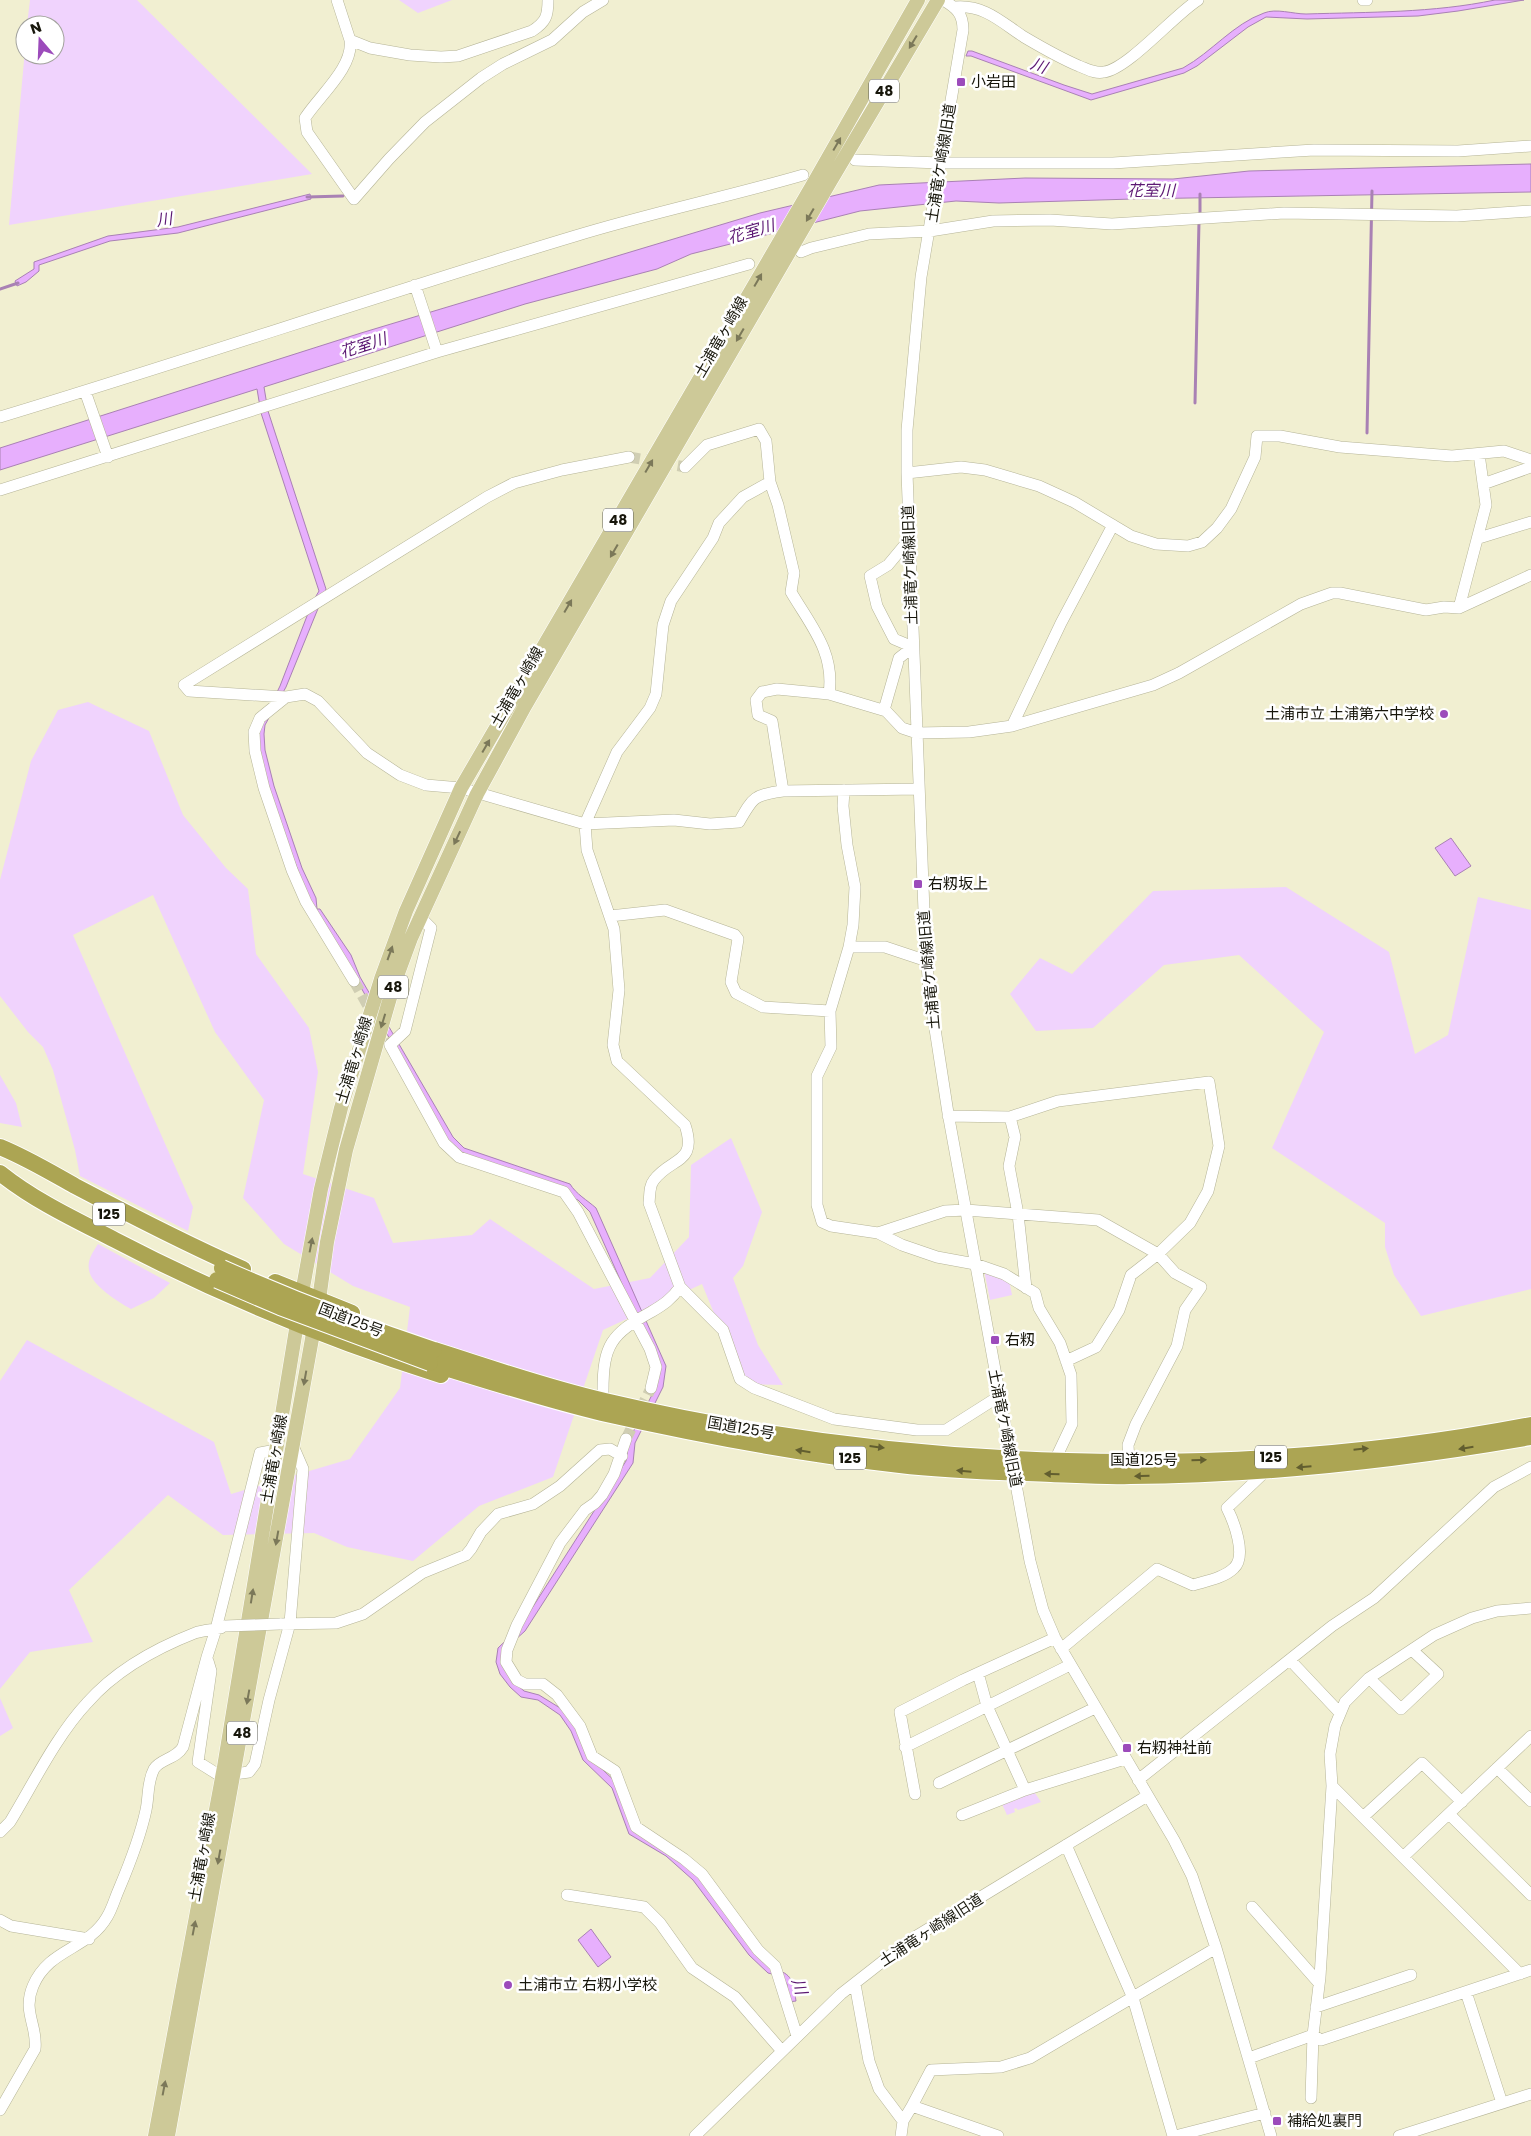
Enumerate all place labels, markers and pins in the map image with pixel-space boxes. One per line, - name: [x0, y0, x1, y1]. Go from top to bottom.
- place label: 小岩田: [971, 71, 1016, 92]
- marker: 小岩田: [955, 76, 967, 88]
- place label: 土浦市立 土浦第六中学校: [1265, 703, 1434, 724]
- marker: 土浦市立 土浦第六中学校: [1438, 708, 1450, 720]
- place label: 右籾坂上: [928, 873, 988, 894]
- marker: 右籾坂上: [912, 878, 924, 890]
- place label: 右籾: [1005, 1329, 1035, 1350]
- marker: 右籾: [989, 1334, 1001, 1346]
- place label: 右籾神社前: [1137, 1737, 1212, 1758]
- marker: 右籾神社前: [1121, 1742, 1133, 1754]
- place label: 土浦市立 右籾小学校: [518, 1974, 657, 1995]
- marker: 土浦市立 右籾小学校: [502, 1979, 514, 1991]
- place label: 補給処裏門: [1287, 2110, 1362, 2131]
- marker: 補給処裏門: [1271, 2115, 1283, 2127]

